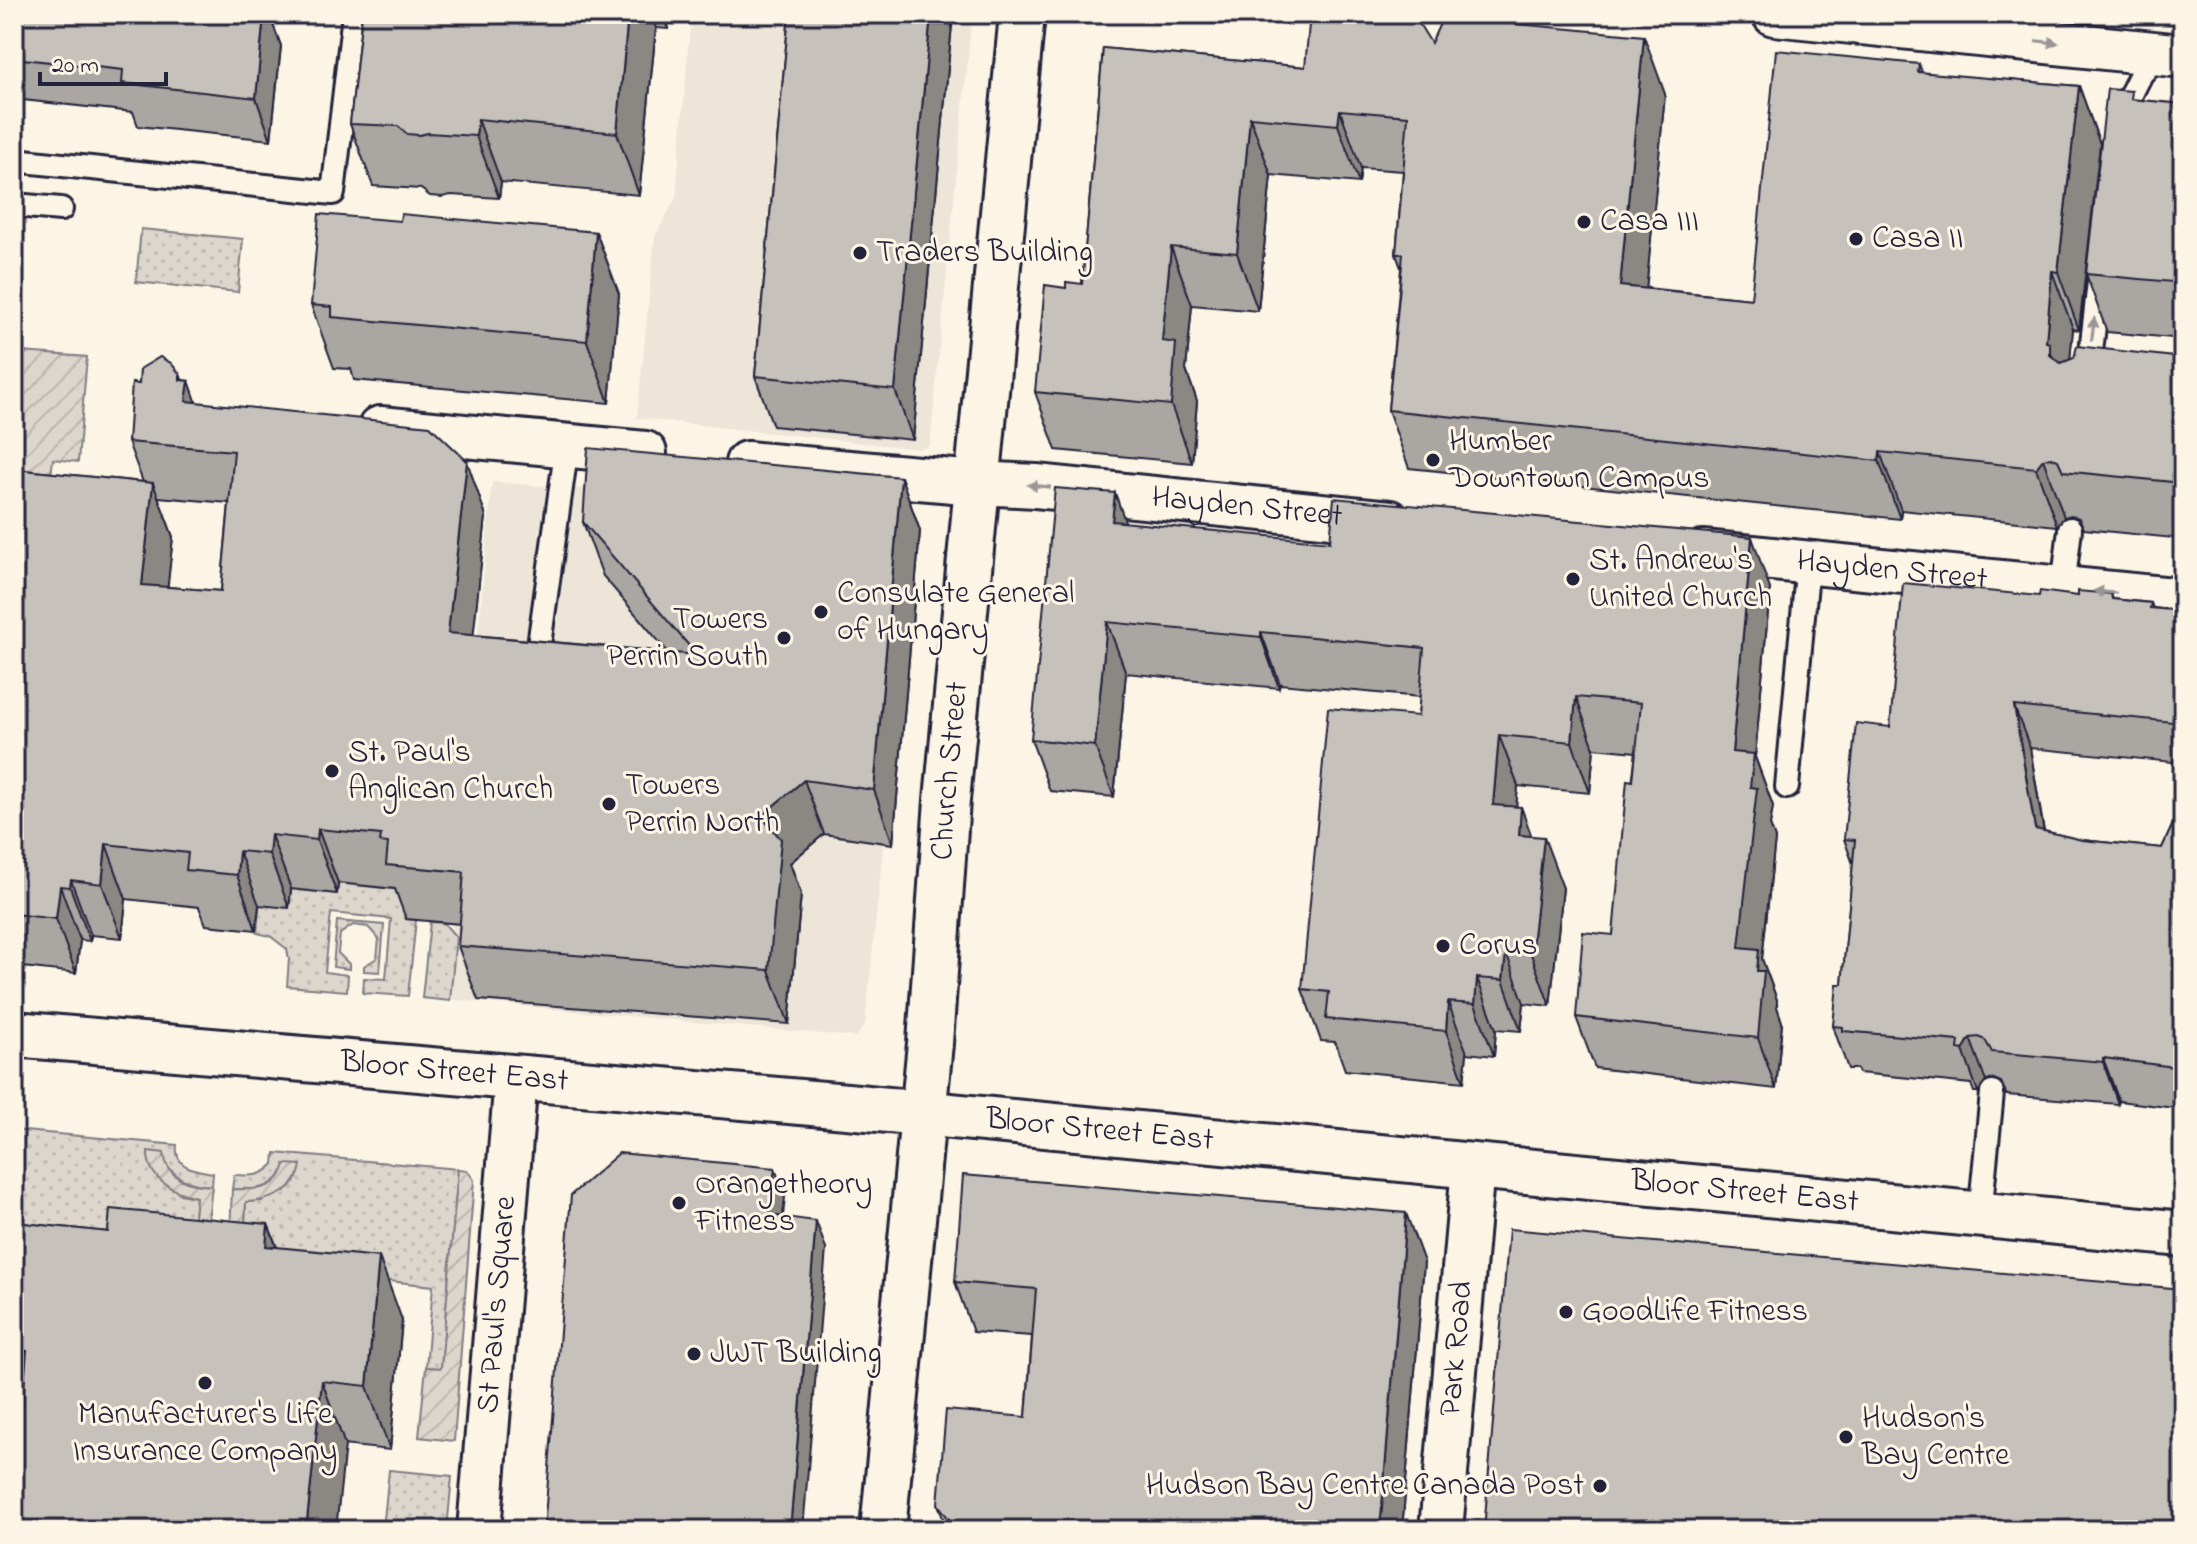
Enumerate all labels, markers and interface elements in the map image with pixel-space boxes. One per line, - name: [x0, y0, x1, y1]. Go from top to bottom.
- scale bar: [40, 36, 166, 86]
- one-way arrow: [2035, 36, 2060, 49]
- text: 20 m: [52, 49, 99, 84]
- place label: Casa III: [1600, 199, 1699, 246]
- marker: Casa III: [1575, 213, 1593, 231]
- place label: Casa II: [1872, 216, 1963, 263]
- place label: Traders Building: [876, 230, 1093, 277]
- marker: Casa II: [1847, 230, 1865, 248]
- marker: Traders Building: [851, 244, 869, 262]
- one-way arrow: [2087, 316, 2100, 341]
- place label: Humber Downtown Campus: [1448, 419, 1710, 503]
- marker: Humber Downtown Campus: [1424, 451, 1442, 469]
- street label: Hayden Street: [1149, 474, 1345, 541]
- one-way arrow: [1026, 480, 1051, 493]
- place label: St. Andrew's United Church: [1589, 538, 1772, 622]
- street label: Hayden Street: [1794, 538, 1990, 604]
- marker: St. Andrew's United Church: [1564, 570, 1582, 588]
- place label: Consulate General of Hungary: [837, 571, 1074, 655]
- one-way arrow: [2092, 586, 2117, 599]
- place label: Towers Perrin South: [606, 597, 768, 681]
- marker: Consulate General of Hungary: [812, 603, 830, 621]
- marker: Towers Perrin South: [775, 629, 793, 647]
- street label: Church Street: [919, 679, 982, 862]
- place label: St. Paul's Anglican Church: [348, 730, 553, 814]
- marker: St. Paul's Anglican Church: [323, 762, 341, 780]
- place label: Towers Perrin North: [625, 763, 779, 847]
- marker: Towers Perrin North: [600, 795, 618, 813]
- place label: Corus: [1459, 923, 1538, 970]
- marker: Corus: [1434, 937, 1452, 955]
- street label: Bloor Street East: [337, 1039, 571, 1105]
- street label: Bloor Street East: [983, 1096, 1216, 1165]
- street label: Bloor Street East: [1628, 1158, 1861, 1226]
- place label: Orangetheory Fitness: [694, 1162, 872, 1246]
- street label: St Paul's Square: [465, 1193, 530, 1415]
- marker: Orangetheory Fitness: [670, 1194, 688, 1212]
- street label: Park Road: [1428, 1279, 1486, 1418]
- place label: GoodLife Fitness: [1582, 1289, 1808, 1336]
- marker: GoodLife Fitness: [1557, 1303, 1575, 1321]
- place label: JWT Building: [710, 1331, 882, 1378]
- marker: JWT Building: [685, 1345, 703, 1363]
- marker: Manufacturer's Life Insurance Company: [196, 1374, 214, 1392]
- place label: Manufacturer's Life Insurance Company: [73, 1392, 337, 1476]
- place label: Hudson's Bay Centre: [1861, 1396, 2010, 1480]
- marker: Hudson's Bay Centre: [1837, 1428, 1855, 1446]
- place label: Hudson Bay Centre Canada Post: [1146, 1463, 1584, 1510]
- marker: Hudson Bay Centre Canada Post: [1591, 1477, 1609, 1495]

